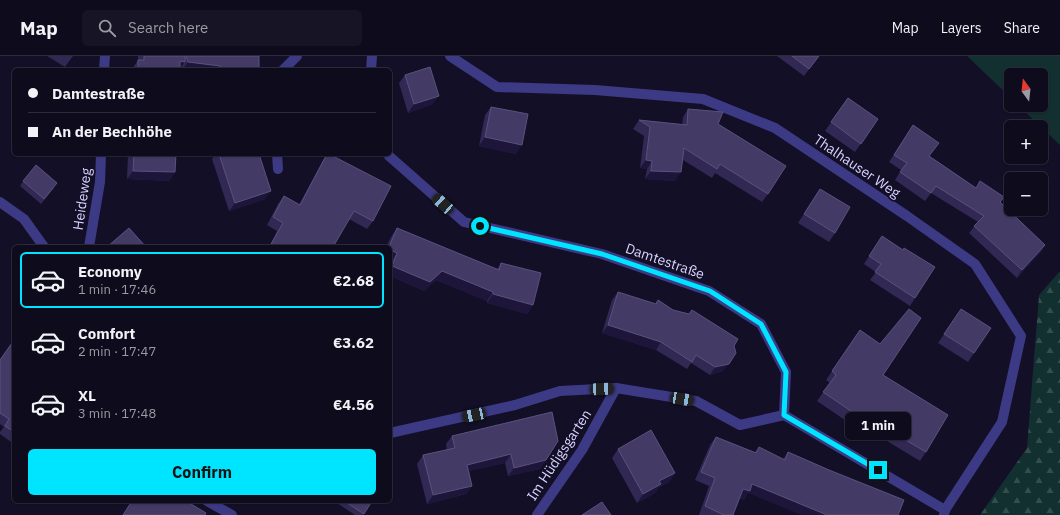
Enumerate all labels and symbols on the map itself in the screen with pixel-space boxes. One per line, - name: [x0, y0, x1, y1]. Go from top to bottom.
- north arrow: [1004, 68, 1048, 112]
- street label: Thalhauser Weg: [810, 130, 904, 202]
- street label: Heideweg: [69, 166, 95, 231]
- car: [430, 192, 456, 216]
- route start: [471, 217, 489, 235]
- street label: Damtestraße: [623, 239, 707, 283]
- car: [590, 383, 614, 395]
- car: [669, 391, 695, 407]
- street label: Im Hüdigsgarten: [523, 406, 595, 504]
- car: [461, 407, 487, 423]
- callout: 1 min: [845, 412, 911, 440]
- route end: [869, 461, 887, 479]

